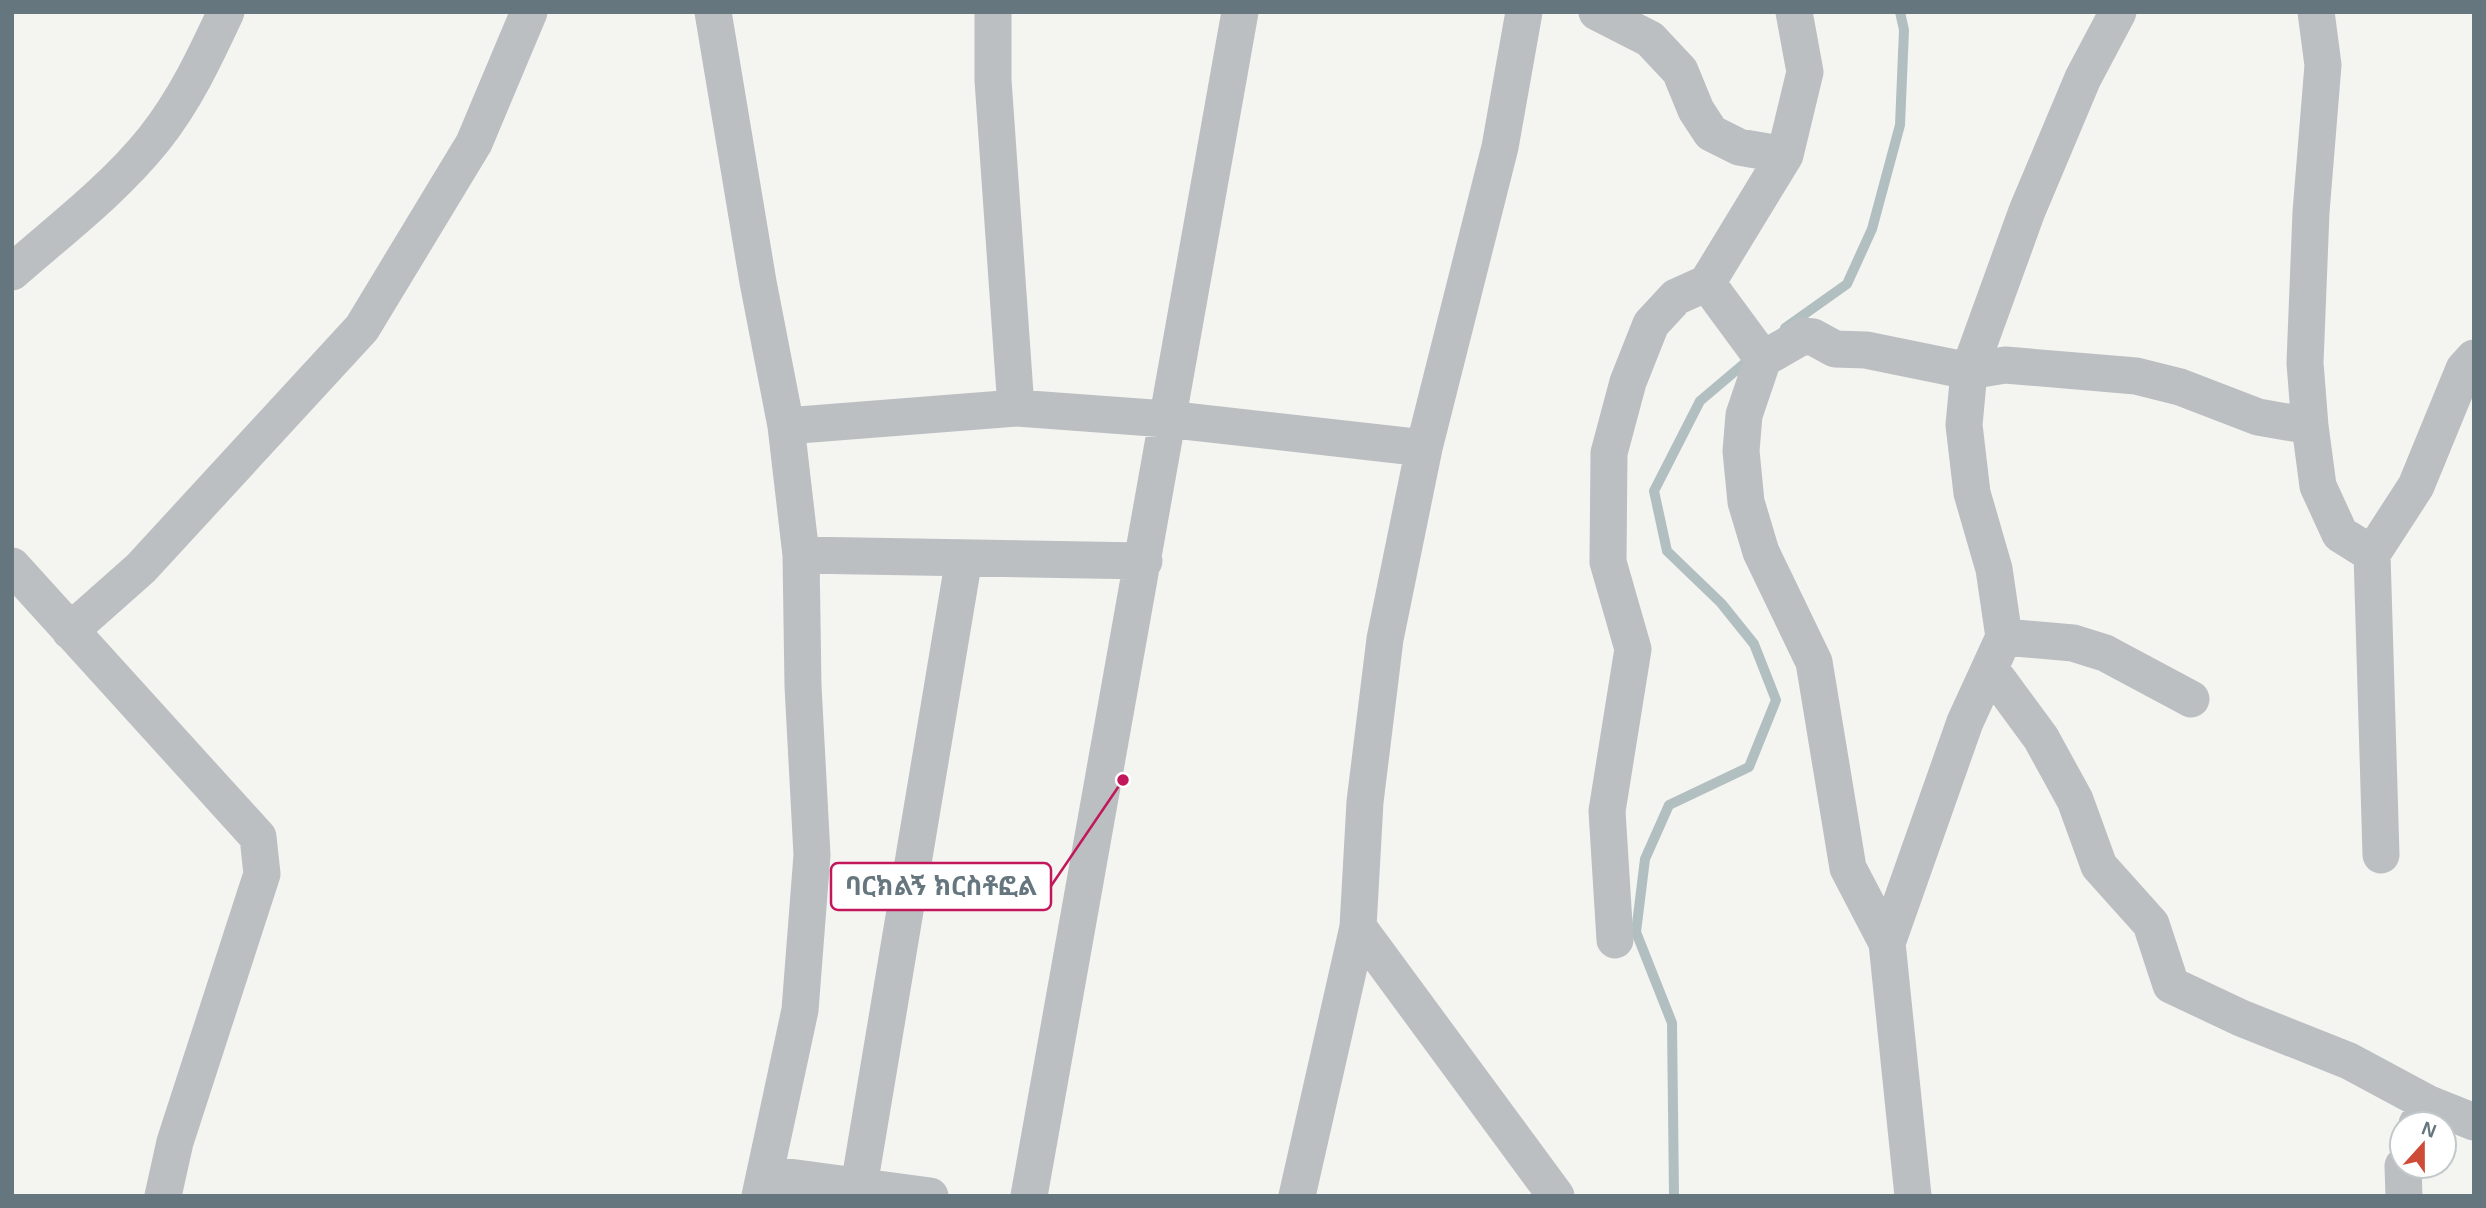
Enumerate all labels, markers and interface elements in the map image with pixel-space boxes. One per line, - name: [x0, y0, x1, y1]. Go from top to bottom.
- callout: ባርክልኝ ክርስቶፎል: [831, 863, 1051, 910]
- text: ባርክልኝ ክርስቶፎል: [845, 871, 1037, 901]
- north arrow: [2388, 1110, 2458, 1180]
- text: N: [2419, 1117, 2439, 1142]

